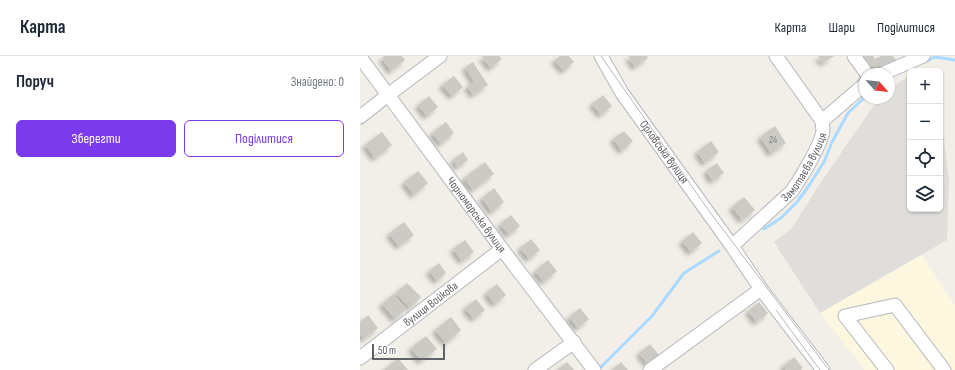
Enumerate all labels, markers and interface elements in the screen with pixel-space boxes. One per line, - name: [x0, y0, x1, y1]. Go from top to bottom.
- text: Карта: [20, 16, 66, 39]
- text: Карта: [775, 19, 806, 36]
- text: Шари: [828, 19, 855, 36]
- text: Поділитися: [877, 19, 935, 36]
- north arrow: [859, 68, 895, 104]
- map controls: [907, 68, 943, 212]
- button: +: [907, 68, 943, 104]
- text: Поруч: [16, 72, 54, 92]
- text: Знайдено: 0: [291, 74, 344, 90]
- button: −: [907, 104, 943, 140]
- street label: Орловська вулиця: [637, 117, 692, 187]
- button: Зберегти: [16, 120, 176, 157]
- button: Поділитися: [184, 120, 344, 157]
- street label: Замотаєва вулиця: [778, 131, 830, 205]
- house number: 24: [769, 134, 777, 146]
- button: locate: [907, 140, 943, 176]
- street label: Чорноморська вулиця: [444, 174, 510, 256]
- button: layers: [907, 176, 943, 212]
- street label: вулиця Войкова: [400, 278, 461, 330]
- scale bar: [372, 342, 445, 361]
- text: 50 m: [378, 344, 396, 357]

